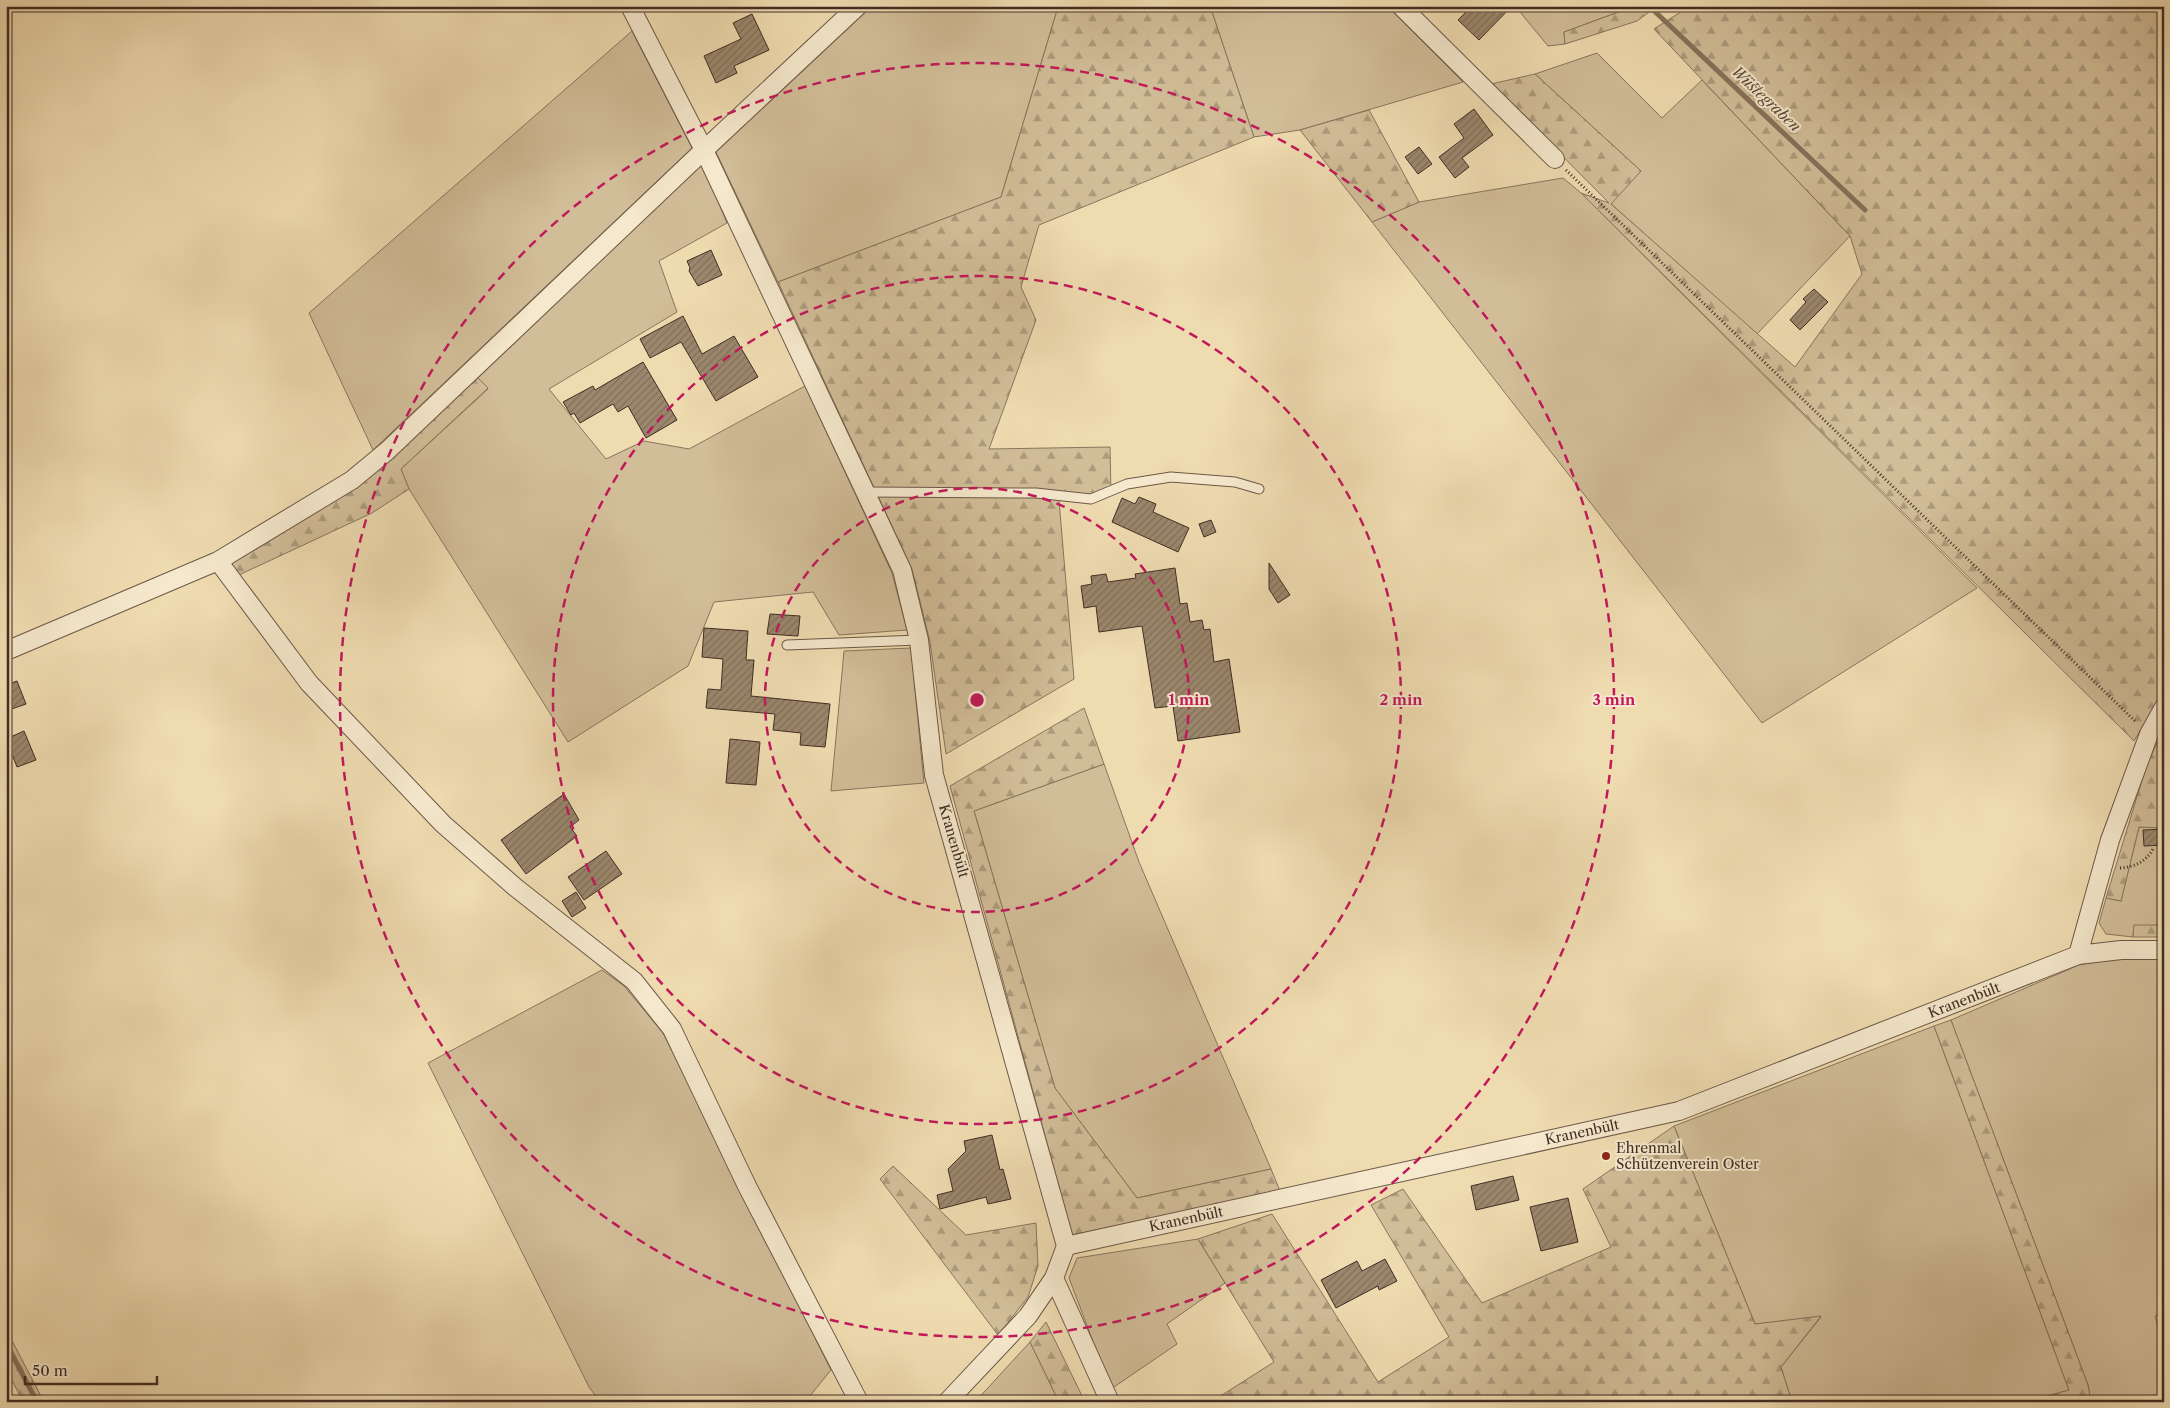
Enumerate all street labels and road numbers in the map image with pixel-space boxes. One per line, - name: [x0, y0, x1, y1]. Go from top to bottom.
- street label: Kranenbült: [935, 802, 973, 880]
- street label: Kranenbült: [1926, 978, 2002, 1022]
- street label: Kranenbült: [1543, 1115, 1621, 1149]
- street label: Kranenbült: [1147, 1202, 1225, 1236]

